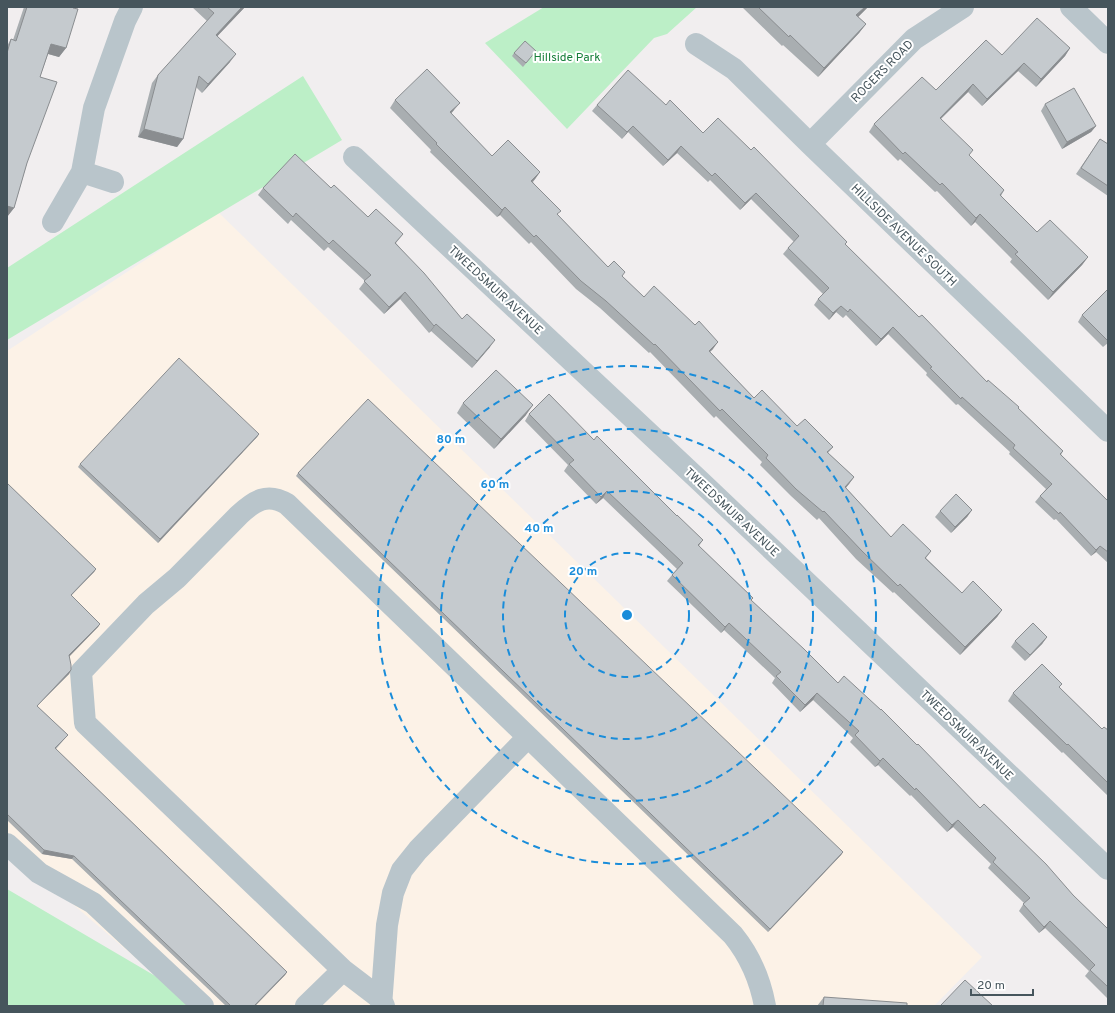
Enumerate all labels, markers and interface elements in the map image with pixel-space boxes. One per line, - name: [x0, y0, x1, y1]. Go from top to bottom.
- street label: ROGERS ROAD: [848, 37, 917, 106]
- park label: Hillside Park: [533, 50, 601, 66]
- street label: HILLSIDE AVENUE SOUTH: [847, 181, 960, 291]
- street label: TWEEDSMUIR AVENUE: [445, 243, 546, 339]
- text: 80 m: [437, 432, 465, 448]
- street label: TWEEDSMUIR AVENUE: [681, 465, 782, 561]
- text: 60 m: [481, 477, 509, 493]
- text: 40 m: [524, 521, 554, 537]
- text: 20 m: [569, 564, 597, 580]
- centre of rings: [620, 608, 634, 622]
- street label: TWEEDSMUIR AVENUE: [916, 687, 1016, 784]
- scale bar: [971, 971, 1033, 997]
- text: 20 m: [977, 978, 1005, 994]

